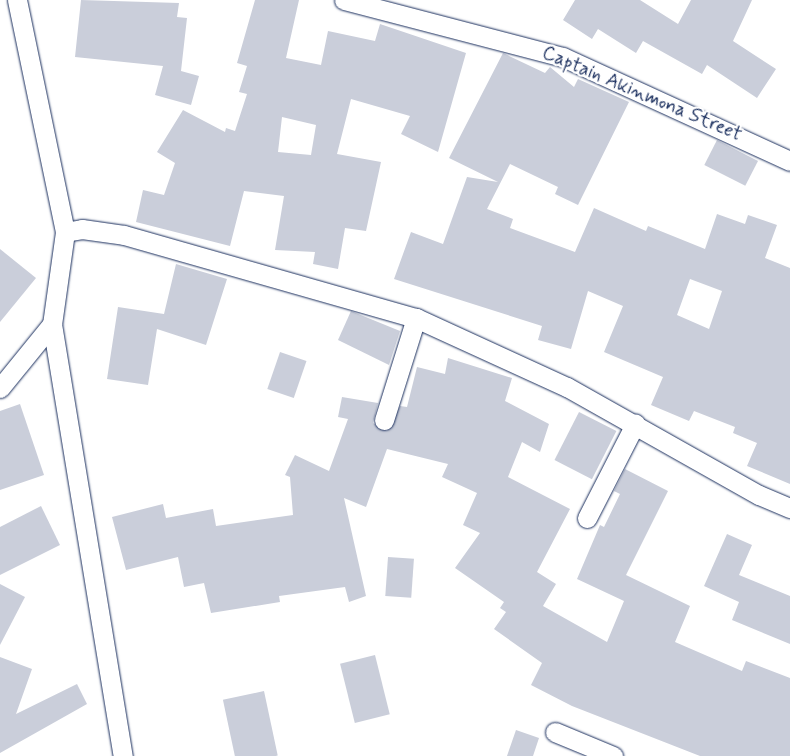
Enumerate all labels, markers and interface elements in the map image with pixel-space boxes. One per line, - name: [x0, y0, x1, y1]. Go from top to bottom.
- street label: Captain Akinmona Street: [540, 42, 744, 146]

